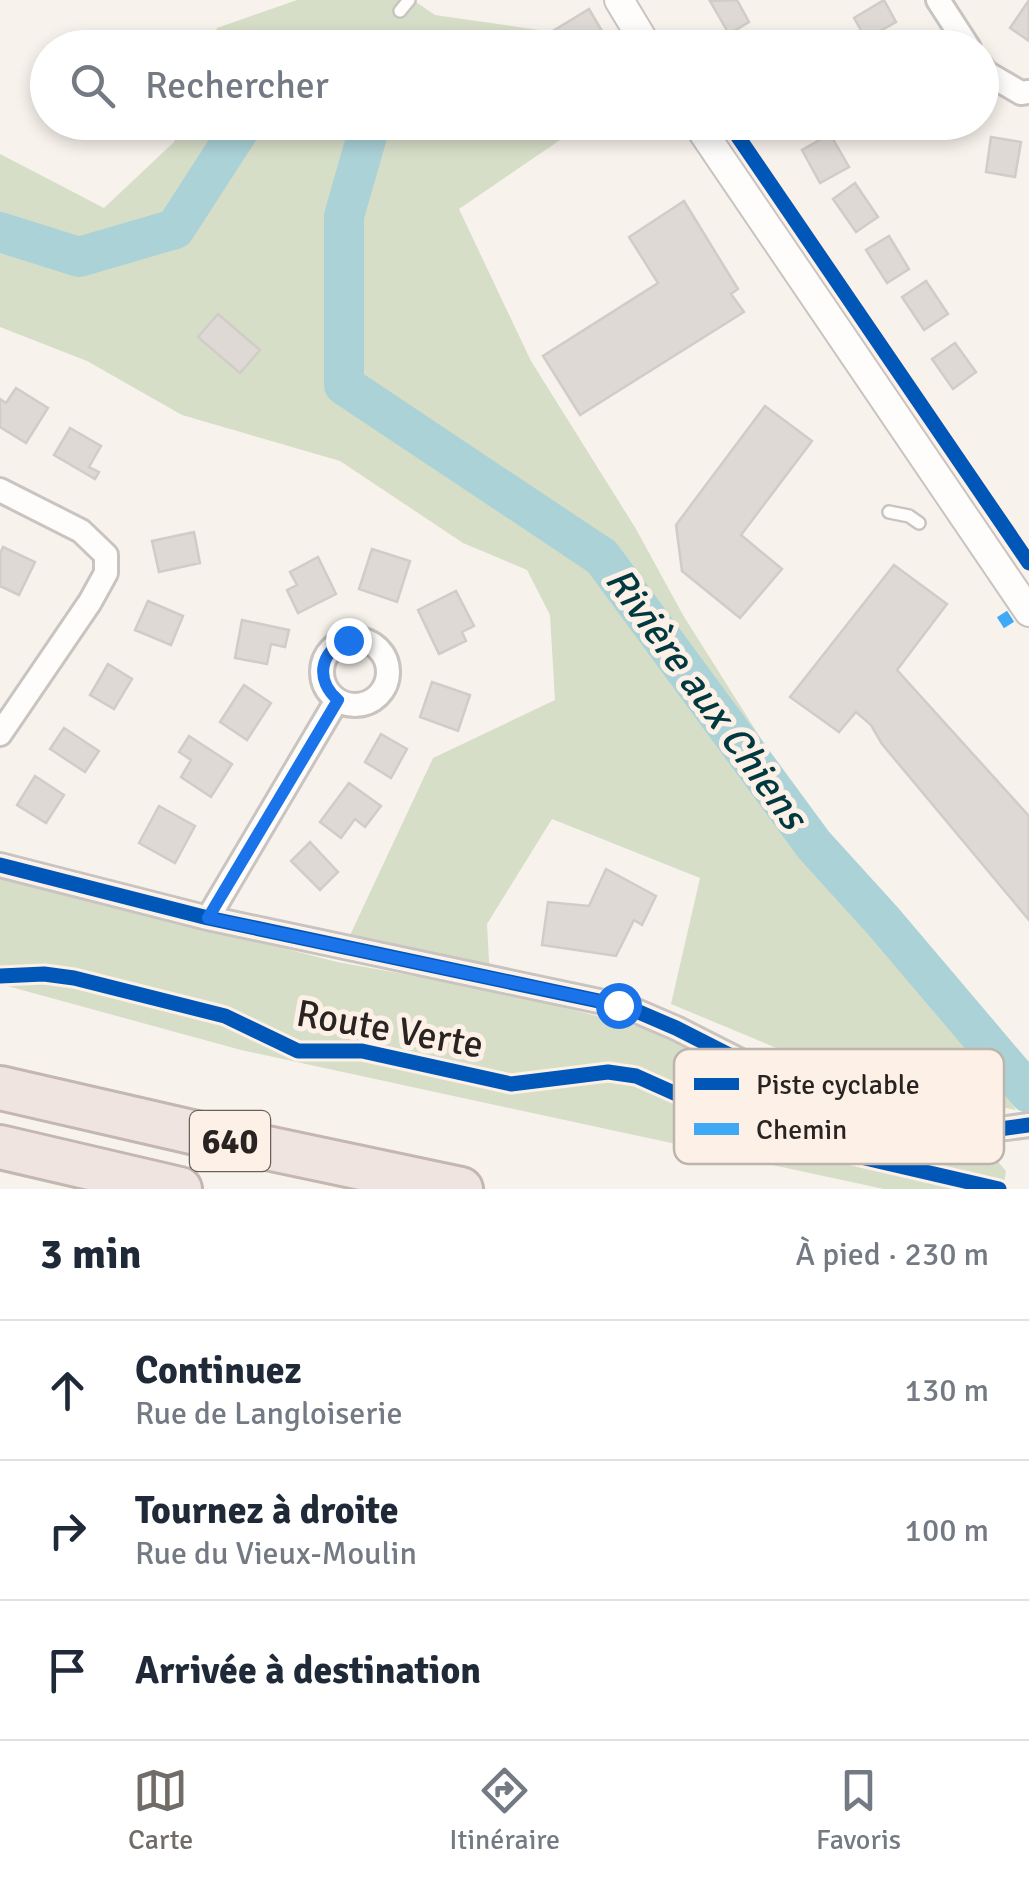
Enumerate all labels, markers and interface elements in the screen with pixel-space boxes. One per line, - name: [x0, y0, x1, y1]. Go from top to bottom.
- search box: [30, 30, 999, 140]
- icon: search: [65, 58, 120, 113]
- text: Rechercher: [145, 62, 329, 109]
- water label: Rivière aux Chiens: [594, 557, 820, 841]
- route end: [326, 618, 372, 664]
- route start: [596, 983, 642, 1029]
- street label: Route Verte: [293, 989, 487, 1069]
- legend: [674, 1049, 1004, 1164]
- text: Piste cyclable: [756, 1068, 920, 1102]
- road number: 640: [190, 1111, 270, 1171]
- text: Chemin: [756, 1113, 847, 1147]
- text: 3 min: [40, 1229, 141, 1280]
- text: À pied · 230 m: [796, 1235, 989, 1274]
- text: Continuez: [135, 1347, 302, 1394]
- icon: ahead: [40, 1363, 95, 1418]
- text: 130 m: [905, 1371, 989, 1410]
- text: Rue de Langloiserie: [135, 1394, 402, 1433]
- text: Tournez à droite: [135, 1487, 399, 1534]
- icon: right: [40, 1503, 95, 1558]
- text: 100 m: [905, 1511, 989, 1550]
- text: Rue du Vieux-Moulin: [135, 1534, 417, 1573]
- icon: arrive: [40, 1643, 95, 1698]
- text: Arrivée à destination: [135, 1647, 481, 1694]
- tab: Carte: [128, 1763, 193, 1857]
- tab: Itinéraire: [449, 1763, 560, 1857]
- tab: Favoris: [816, 1763, 901, 1857]

